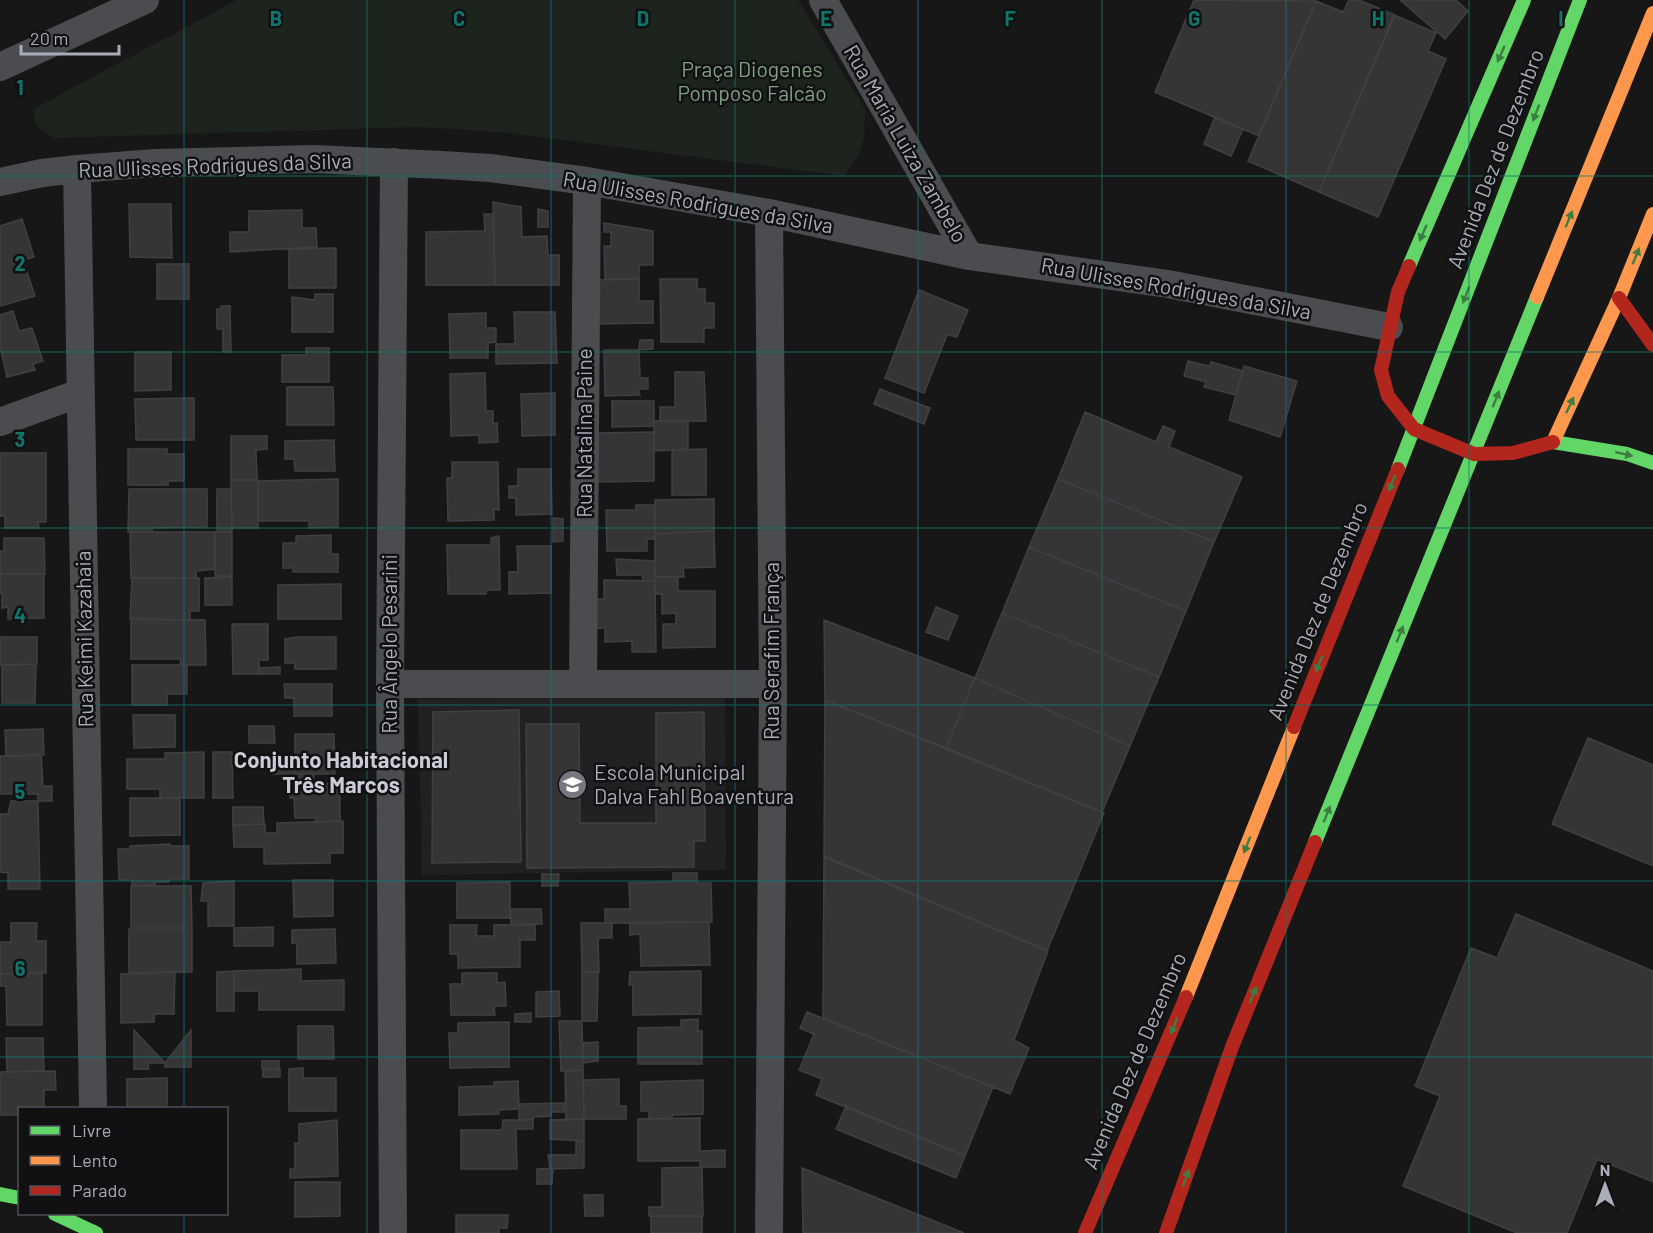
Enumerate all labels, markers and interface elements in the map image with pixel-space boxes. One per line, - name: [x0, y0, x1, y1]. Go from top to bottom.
- text: B: [270, 6, 282, 30]
- text: C: [453, 6, 465, 30]
- text: D: [637, 6, 649, 30]
- text: E: [820, 6, 832, 30]
- text: F: [1004, 6, 1016, 30]
- text: G: [1188, 6, 1200, 30]
- text: H: [1372, 6, 1384, 30]
- text: I: [1558, 6, 1564, 30]
- scale bar: [21, 18, 118, 56]
- text: 20 m: [30, 27, 68, 49]
- street label: Rua Maria Luiza Zambelo: [839, 40, 973, 246]
- street label: Avenida Dez de Dezembro: [1441, 45, 1548, 272]
- one-way arrow: [1496, 45, 1506, 63]
- park label: Praça Diogenes Pomposo Falcão: [677, 56, 827, 105]
- text: 1: [16, 75, 24, 99]
- one-way arrow: [1531, 105, 1541, 123]
- street label: Rua Ulisses Rodrigues da Silva: [78, 147, 352, 182]
- street label: Rua Ulisses Rodrigues da Silva: [561, 165, 835, 238]
- one-way arrow: [1565, 210, 1574, 228]
- one-way arrow: [1419, 224, 1428, 241]
- one-way arrow: [1632, 247, 1641, 265]
- text: 2: [14, 251, 26, 275]
- street label: Rua Ulisses Rodrigues da Silva: [1039, 251, 1313, 324]
- one-way arrow: [1461, 286, 1470, 304]
- street label: Rua Natalina Paine: [571, 348, 596, 518]
- one-way arrow: [1491, 390, 1501, 408]
- one-way arrow: [1565, 396, 1574, 413]
- text: 3: [15, 427, 25, 451]
- one-way arrow: [1615, 449, 1633, 459]
- one-way arrow: [1387, 474, 1396, 492]
- street label: Avenida Dez de Dezembro: [1261, 498, 1372, 723]
- street label: Rua Keimi Kazahaia: [69, 550, 98, 728]
- street label: Rua Ângelo Pesarini: [376, 554, 401, 734]
- street label: Rua Serafim França: [758, 562, 783, 740]
- text: 4: [14, 603, 26, 627]
- one-way arrow: [1395, 624, 1405, 642]
- one-way arrow: [1314, 655, 1323, 673]
- district label: Conjunto Habitacional Três Marcos: [234, 746, 448, 797]
- place label: Escola Municipal Dalva Fahl Boaventura: [594, 759, 794, 808]
- school or university icon: Escola Municipal Dalva Fahl Boaventura: [557, 769, 589, 801]
- text: 5: [15, 779, 26, 803]
- one-way arrow: [1322, 805, 1332, 823]
- one-way arrow: [1241, 836, 1251, 854]
- street label: Avenida Dez de Dezembro: [1077, 948, 1191, 1173]
- text: 6: [15, 956, 26, 980]
- one-way arrow: [1249, 986, 1258, 1004]
- one-way arrow: [1169, 1017, 1179, 1035]
- legend: [18, 1107, 228, 1215]
- text: Livre: [72, 1119, 111, 1141]
- text: Lento: [72, 1149, 118, 1171]
- north arrow: [1575, 1155, 1635, 1215]
- text: N: [1600, 1160, 1610, 1179]
- one-way arrow: [1181, 1169, 1191, 1187]
- text: Parado: [72, 1179, 127, 1201]

